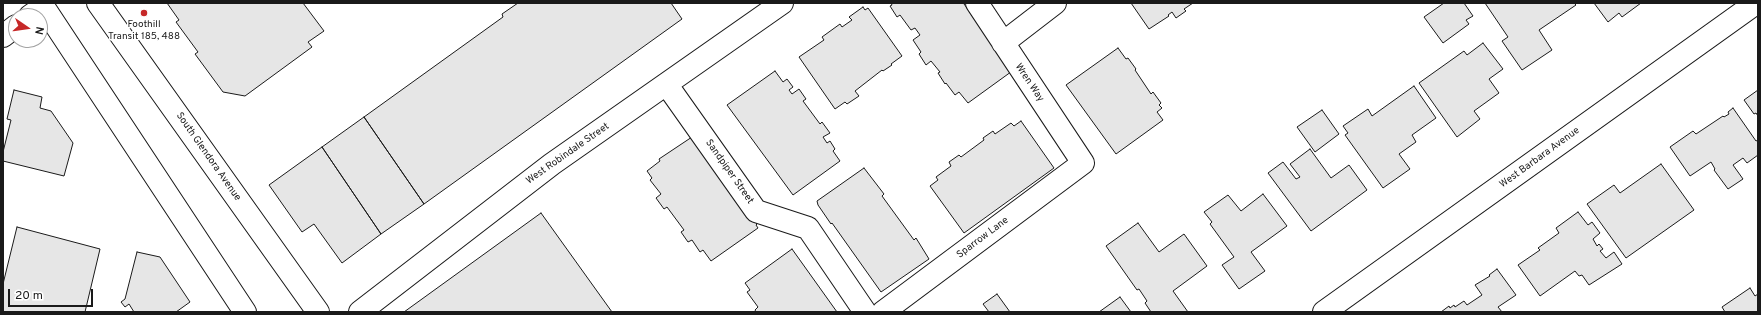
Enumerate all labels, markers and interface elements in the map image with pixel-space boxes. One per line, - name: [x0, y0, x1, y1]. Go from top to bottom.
- north arrow: [8, 8, 48, 48]
- marker: Foothill Transit 185, 488: [139, 8, 149, 18]
- place label: Foothill Transit 185, 488: [108, 19, 180, 42]
- text: N: [31, 25, 46, 36]
- street label: Wren Way: [1012, 62, 1046, 104]
- street label: South Glendora Avenue: [173, 110, 243, 204]
- street label: West Robindale Street: [524, 121, 612, 187]
- street label: West Barbara Avenue: [1498, 125, 1582, 191]
- street label: Sandpiper Street: [702, 137, 756, 207]
- street label: Sparrow Lane: [955, 215, 1011, 261]
- scale bar: [10, 281, 95, 307]
- text: 20 m: [15, 288, 43, 304]

